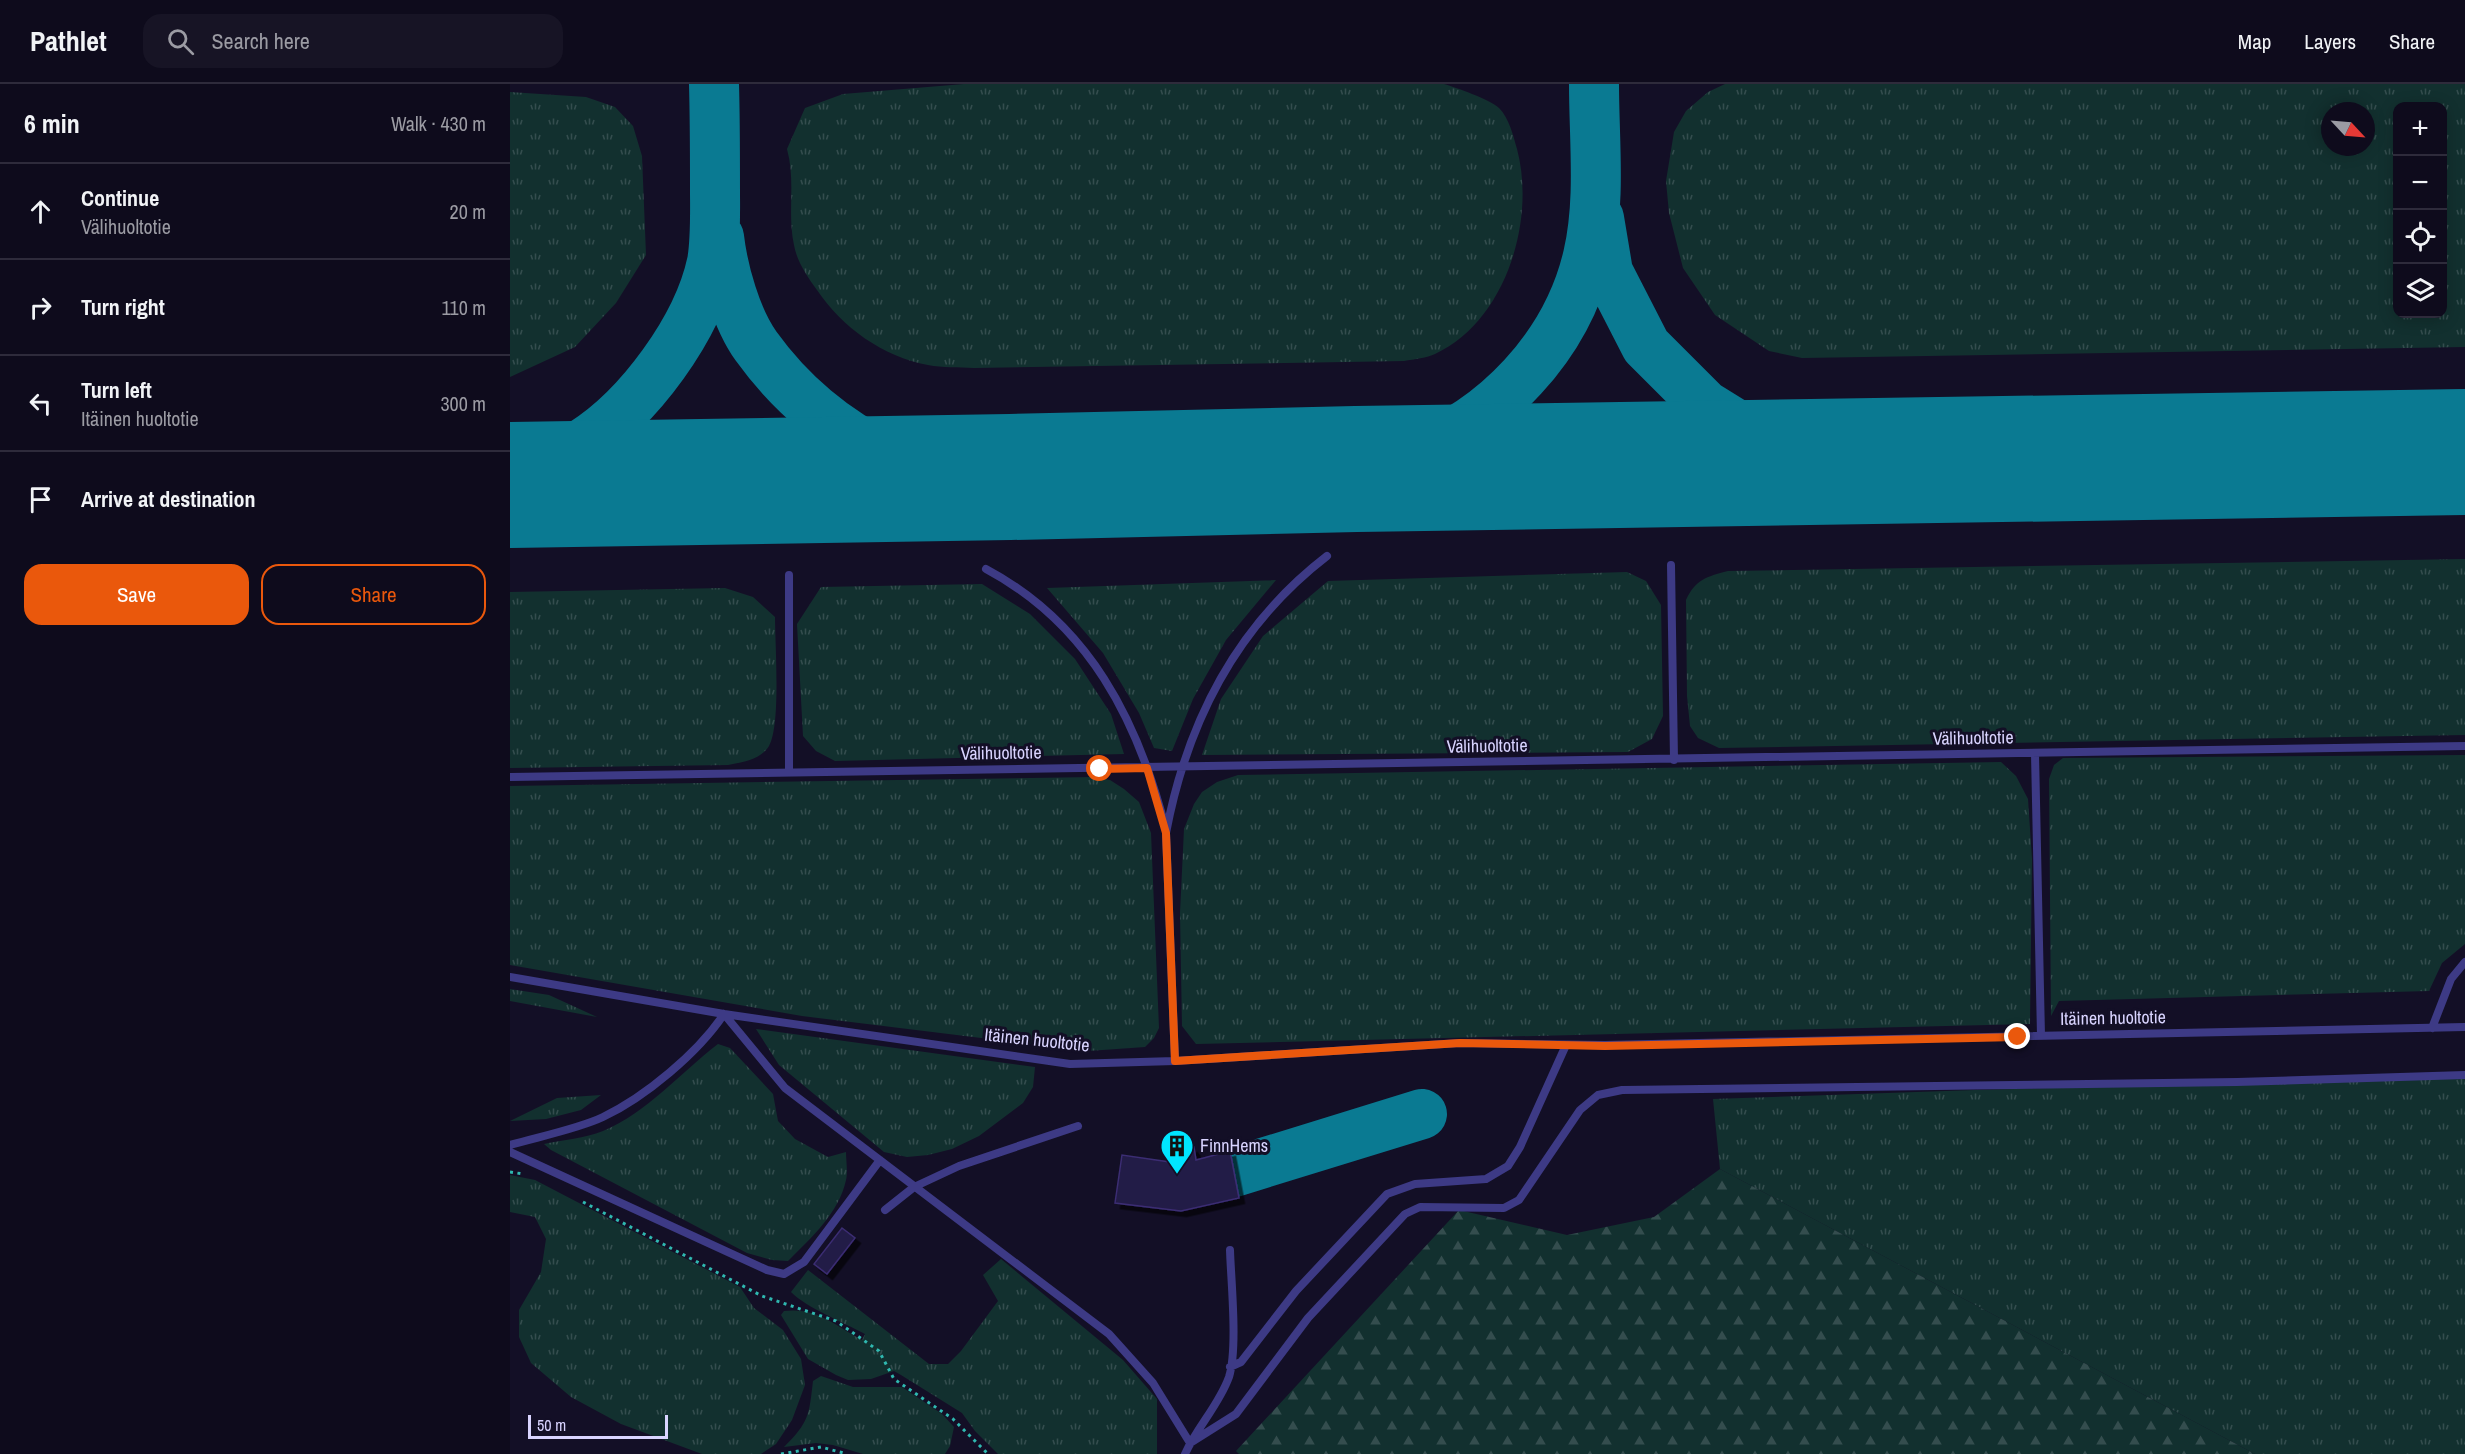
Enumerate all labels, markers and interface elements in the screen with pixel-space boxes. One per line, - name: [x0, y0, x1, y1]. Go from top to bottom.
- search box: [143, 14, 563, 68]
- text: Pathlet: [30, 22, 107, 60]
- icon: search: [164, 25, 197, 58]
- text: Search here: [212, 26, 310, 56]
- text: Map: [2238, 27, 2271, 56]
- text: Layers: [2304, 27, 2356, 56]
- text: Share: [2389, 27, 2435, 56]
- north arrow: [2321, 102, 2375, 156]
- map controls: [2393, 102, 2447, 318]
- button: +: [2393, 102, 2447, 156]
- text: 6 min: [24, 106, 80, 141]
- text: Walk · 430 m: [391, 110, 486, 137]
- button: −: [2393, 156, 2447, 210]
- text: Continue: [81, 183, 159, 213]
- icon: ahead: [24, 195, 57, 228]
- text: 20 m: [450, 198, 486, 225]
- button: locate: [2393, 210, 2447, 264]
- text: Välihuoltotie: [81, 213, 171, 240]
- button: layers: [2393, 264, 2447, 318]
- icon: right: [24, 291, 57, 324]
- text: Turn right: [81, 292, 165, 322]
- text: 110 m: [442, 294, 486, 321]
- text: Turn left: [81, 375, 152, 405]
- icon: left: [24, 387, 57, 420]
- text: 300 m: [440, 390, 486, 417]
- text: Itäinen huoltotie: [81, 405, 199, 432]
- icon: arrive: [24, 483, 57, 516]
- text: Arrive at destination: [81, 484, 255, 514]
- button: Save: [24, 564, 249, 625]
- button: Share: [261, 564, 486, 625]
- street label: Välihuoltotie: [1932, 724, 2014, 751]
- street label: Välihuoltotie: [1446, 732, 1528, 759]
- street label: Välihuoltotie: [960, 739, 1042, 766]
- route start: [1086, 755, 1112, 781]
- street label: Itäinen huoltotie: [2060, 1004, 2166, 1031]
- street label: Itäinen huoltotie: [983, 1022, 1091, 1057]
- route end: [2004, 1023, 2030, 1049]
- building icon: FinnHems: [1159, 1128, 1195, 1175]
- place label: FinnHems: [1200, 1133, 1268, 1158]
- scale bar: [528, 1412, 668, 1440]
- text: 50 m: [537, 1414, 566, 1436]

